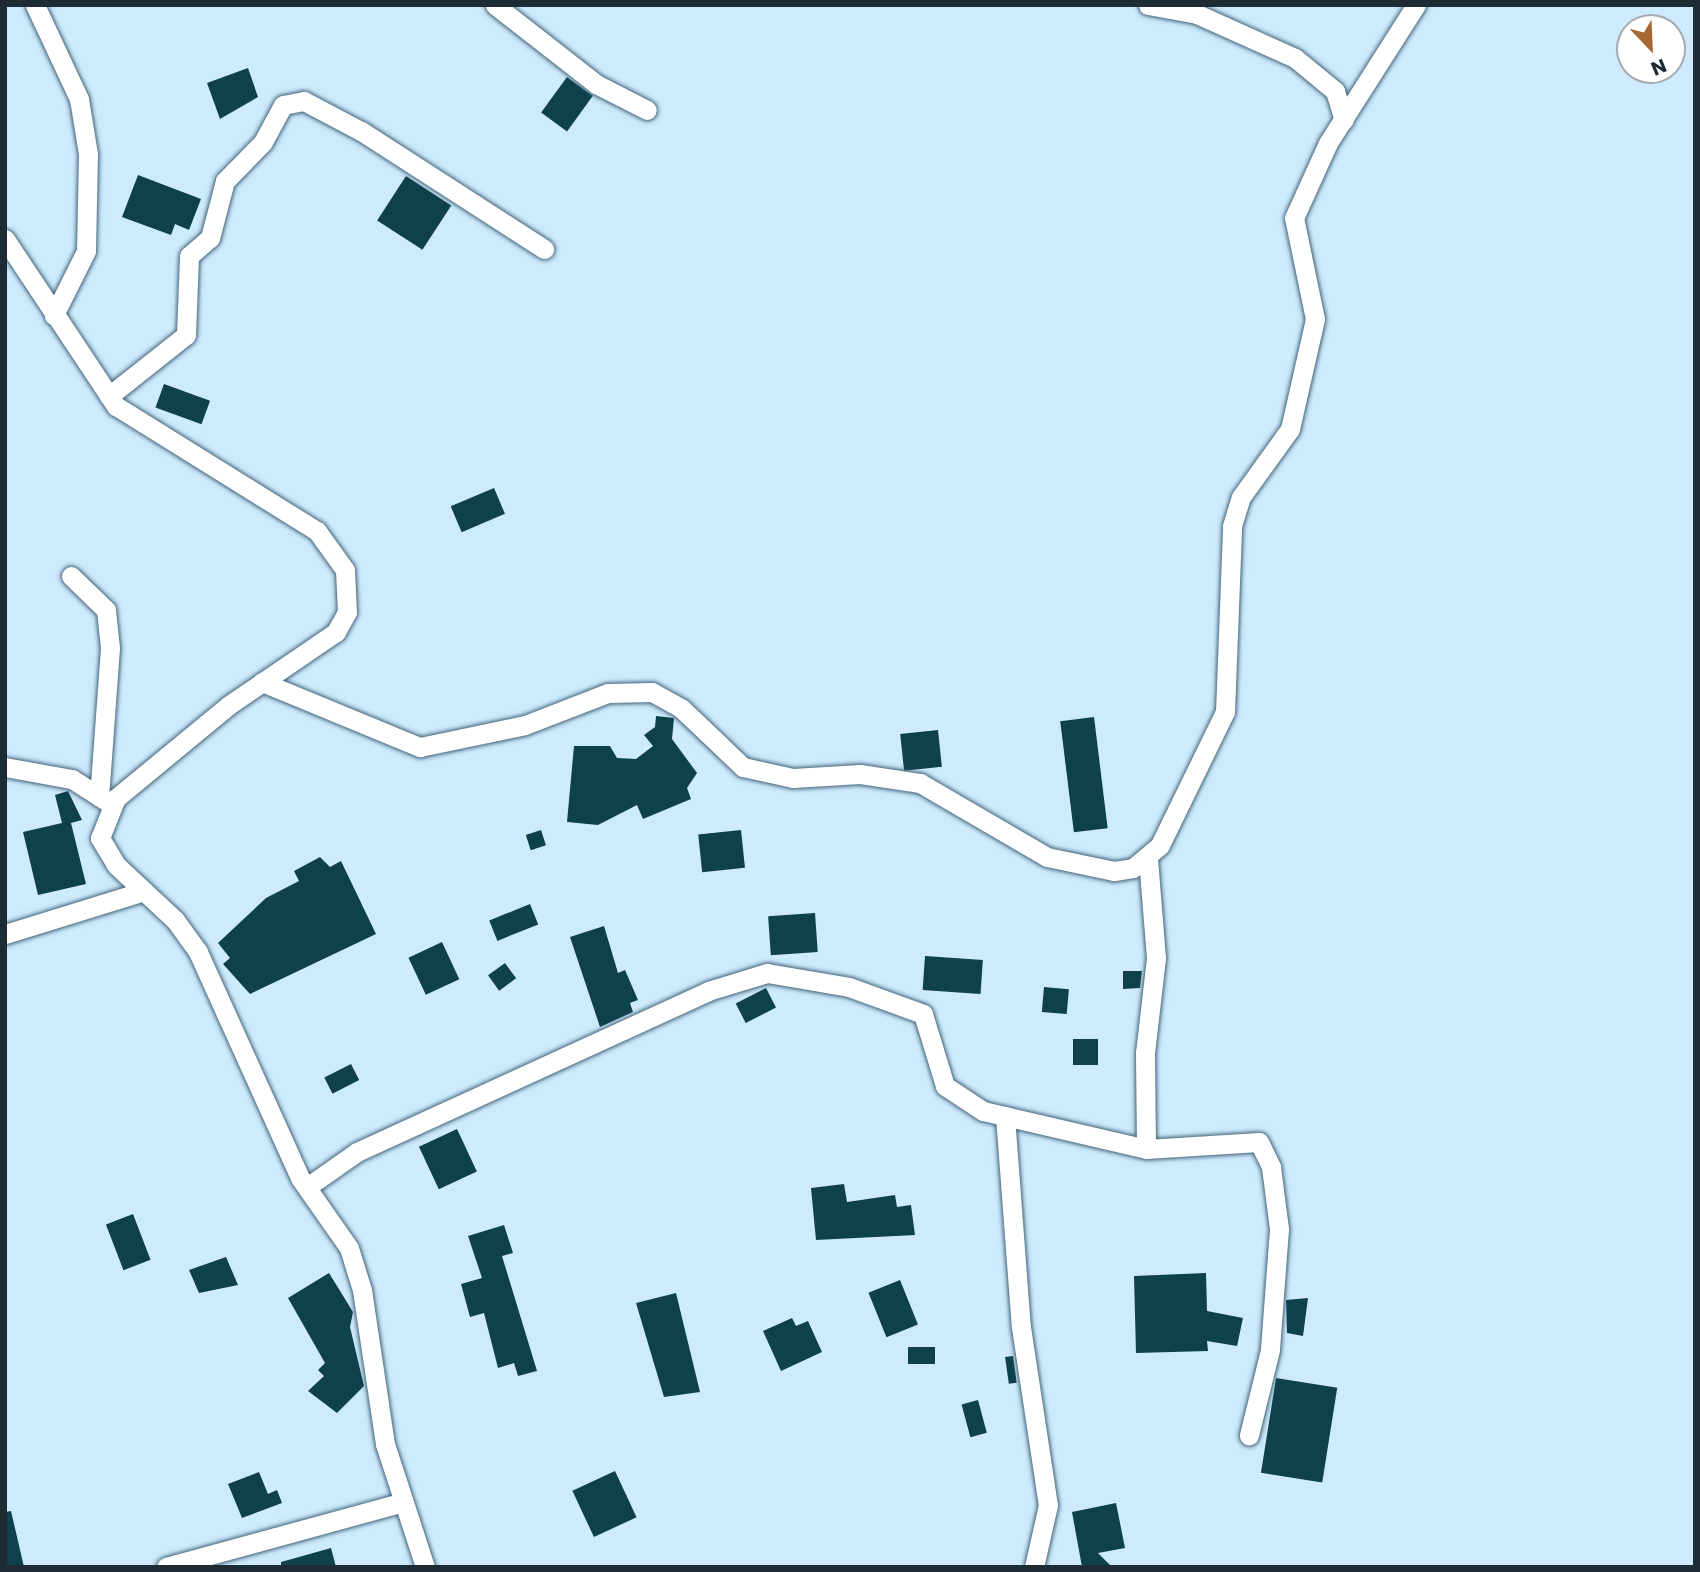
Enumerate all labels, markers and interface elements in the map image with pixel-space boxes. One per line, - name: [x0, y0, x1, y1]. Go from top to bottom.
- north arrow: [1616, 14, 1686, 84]
- text: N: [1647, 52, 1670, 82]

